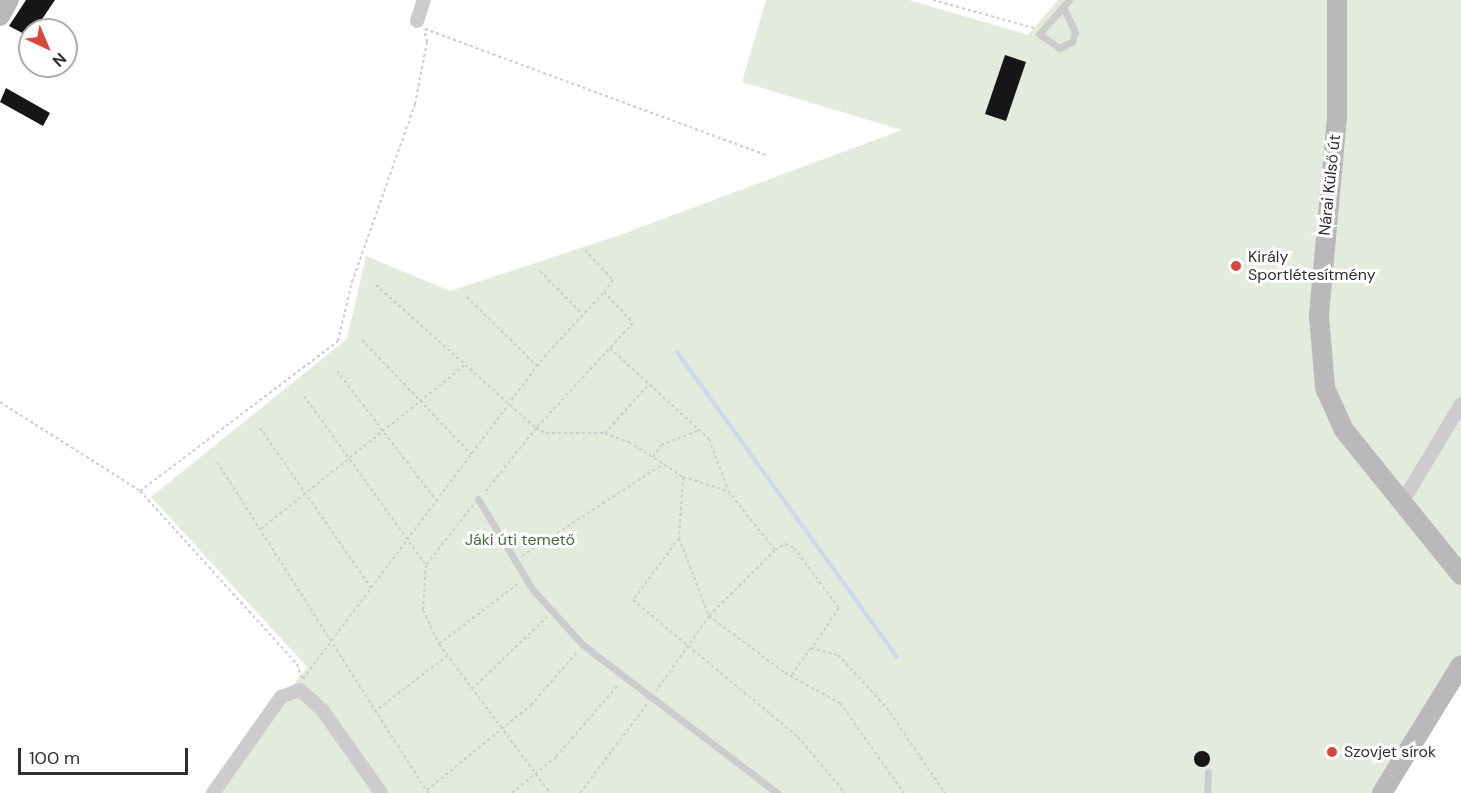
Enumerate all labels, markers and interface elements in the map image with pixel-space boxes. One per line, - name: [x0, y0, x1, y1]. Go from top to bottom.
- north arrow: [18, 18, 78, 78]
- text: N: [48, 48, 71, 71]
- street label: Nárai Külső út: [1315, 134, 1345, 236]
- place label: Király Sportlétesítmény: [1248, 247, 1376, 285]
- marker: Király Sportlétesítmény: [1229, 259, 1243, 273]
- park label: Jáki úti temető: [465, 530, 575, 550]
- scale bar: [21, 736, 190, 774]
- place label: Szovjet sírok: [1344, 742, 1436, 762]
- marker: Szovjet sírok: [1325, 745, 1339, 759]
- text: 100 m: [29, 746, 80, 770]

